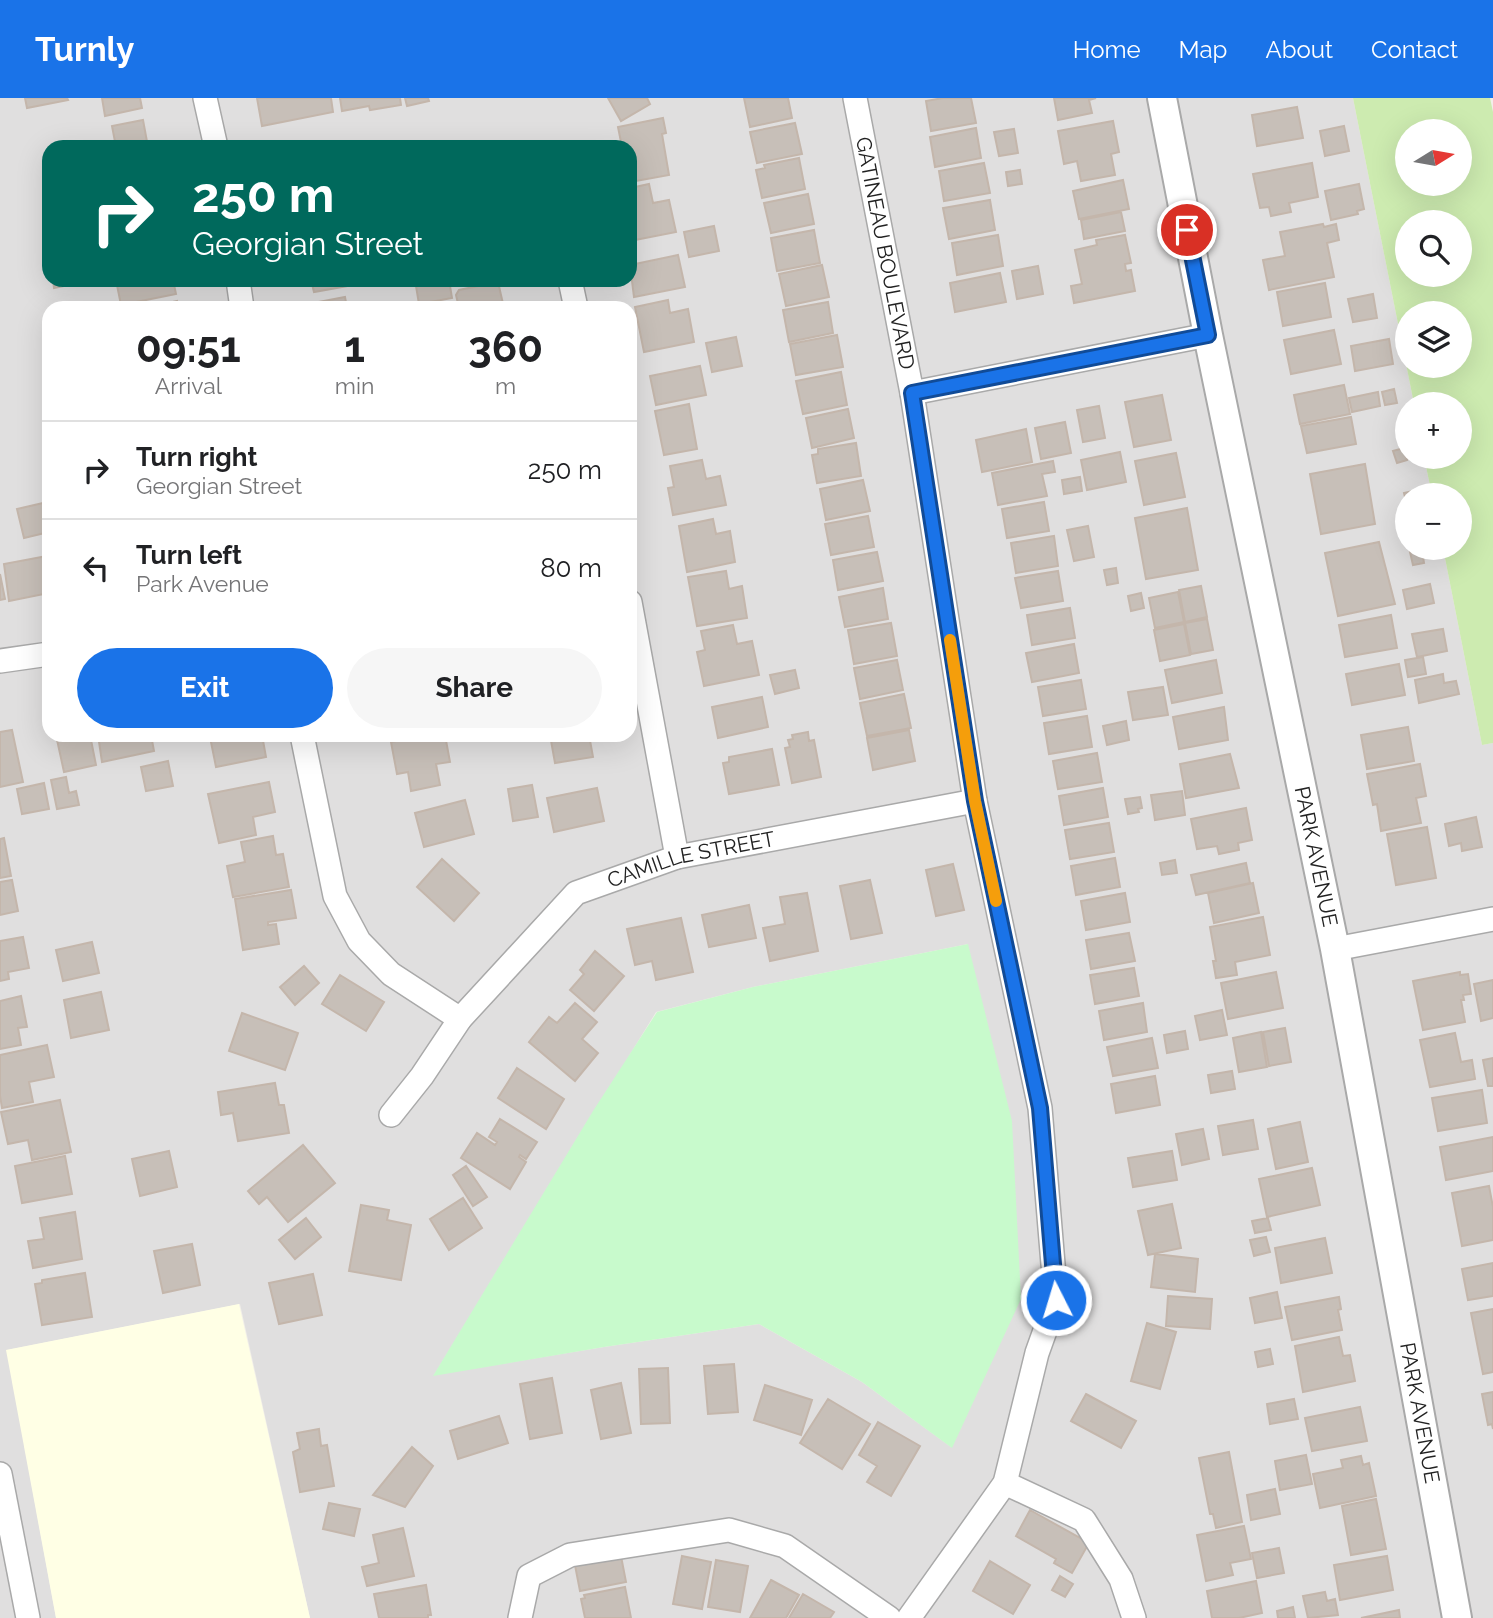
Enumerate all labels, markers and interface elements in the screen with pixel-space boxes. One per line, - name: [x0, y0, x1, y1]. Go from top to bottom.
- text: Turnly: [35, 30, 134, 69]
- text: Home: [1073, 35, 1141, 64]
- text: Map: [1179, 35, 1227, 64]
- text: About: [1265, 35, 1333, 64]
- text: Contact: [1371, 35, 1458, 64]
- north arrow: [1395, 119, 1472, 196]
- map controls: [1395, 119, 1472, 560]
- street label: GATINEAU BOULEVARD: [851, 135, 920, 371]
- text: 250 m: [192, 166, 334, 223]
- icon: right: [77, 168, 168, 259]
- pin: [1157, 200, 1217, 260]
- button: search: [1395, 210, 1472, 287]
- icon: arrive: [1168, 211, 1206, 249]
- text: Georgian Street: [192, 225, 423, 262]
- button: layers: [1395, 301, 1472, 378]
- text: 09:51: [136, 323, 241, 372]
- text: 1: [344, 323, 365, 372]
- text: 360: [468, 323, 543, 372]
- text: Arrival: [155, 372, 222, 399]
- text: min: [335, 372, 374, 399]
- text: m: [495, 372, 516, 399]
- button: +: [1395, 392, 1472, 469]
- text: Turn right: [136, 442, 257, 472]
- icon: right: [77, 451, 115, 489]
- text: 250 m: [528, 455, 602, 485]
- text: Georgian Street: [136, 472, 302, 499]
- button: −: [1395, 483, 1472, 560]
- text: Turn left: [136, 540, 242, 570]
- icon: left: [77, 549, 115, 587]
- text: 80 m: [540, 553, 602, 583]
- text: Park Avenue: [136, 570, 269, 597]
- button: Exit: [77, 648, 333, 728]
- button: Share: [347, 648, 602, 728]
- street label: PARK AVENUE: [1290, 784, 1343, 929]
- street label: CAMILLE STREET: [604, 826, 777, 893]
- position arrow: [1019, 1263, 1093, 1337]
- street label: PARK AVENUE: [1395, 1340, 1445, 1485]

